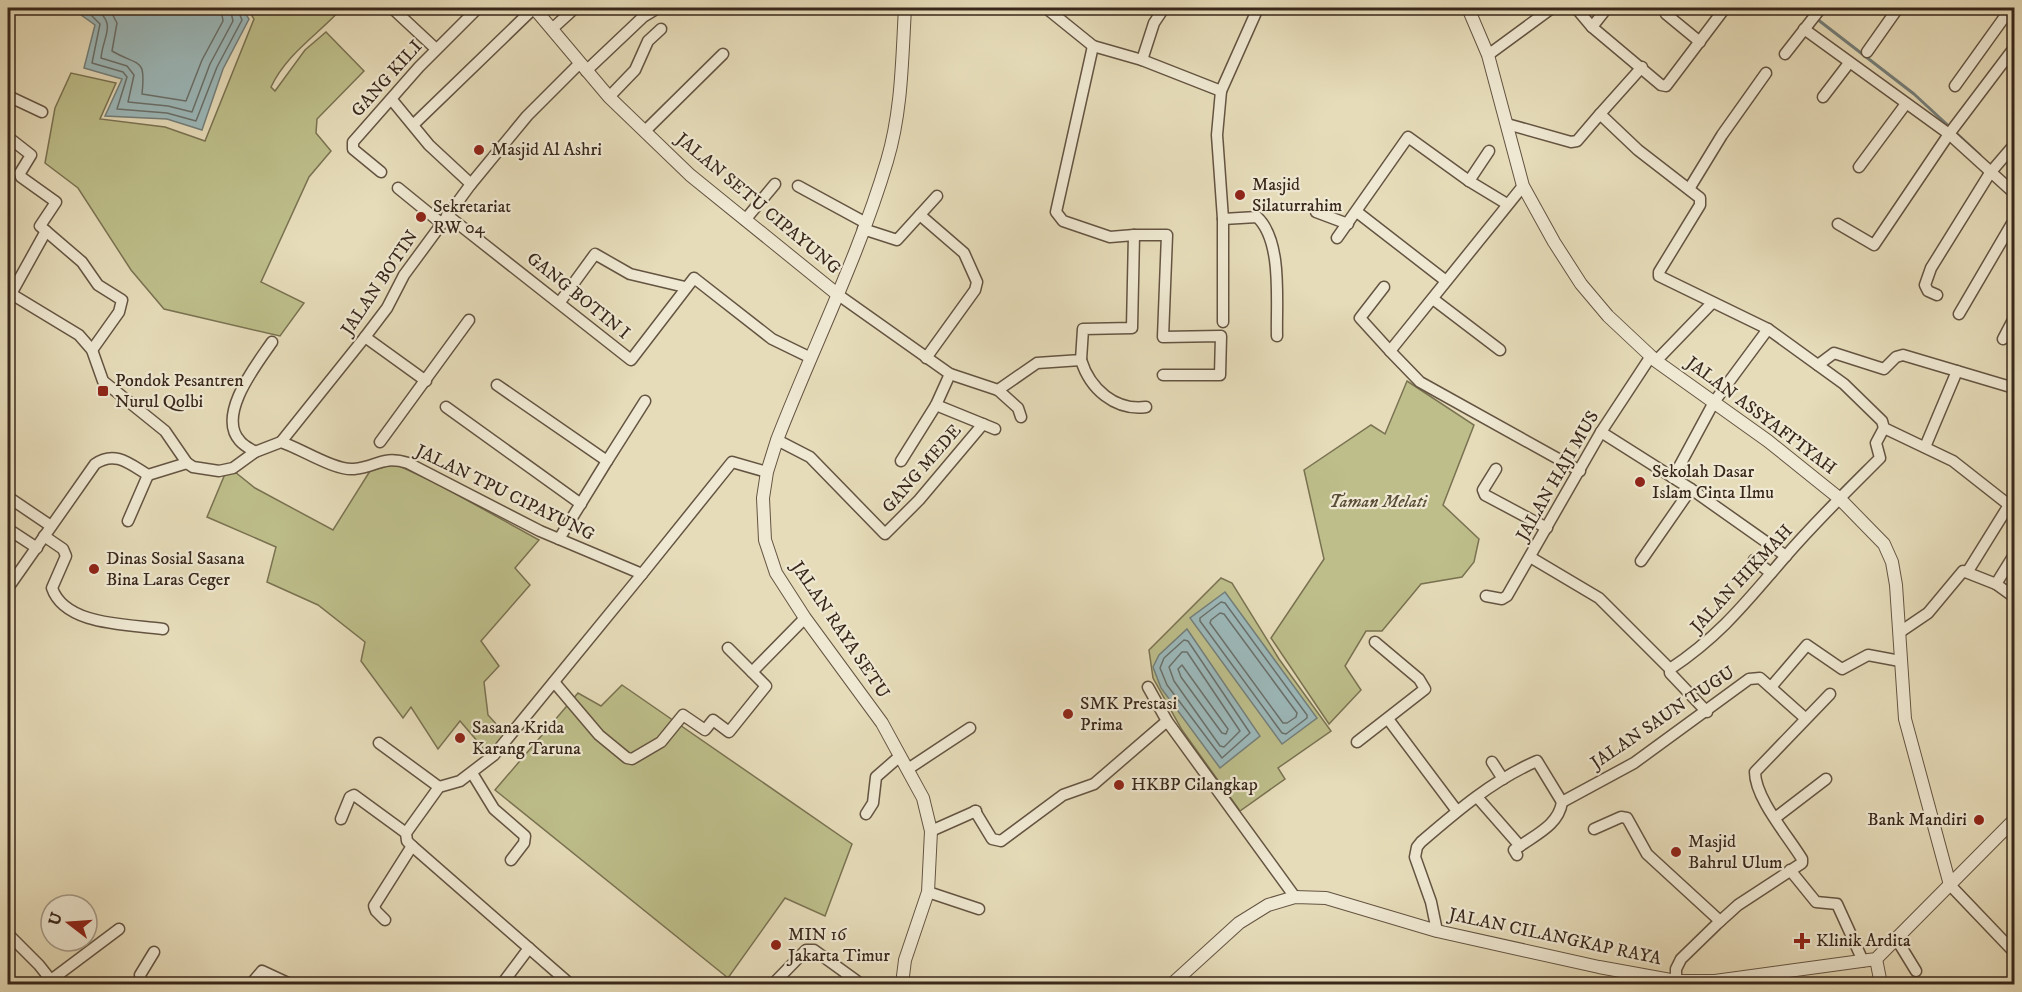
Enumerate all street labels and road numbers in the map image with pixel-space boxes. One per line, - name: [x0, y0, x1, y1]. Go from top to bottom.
- street label: GANG KILI: [347, 36, 427, 122]
- street label: JALAN SETU CIPAYUNG: [670, 127, 845, 280]
- street label: JALAN BOTIN: [336, 226, 423, 341]
- street label: GANG BOTIN I: [522, 248, 634, 344]
- street label: JALAN ASSYAFI'IYAH: [1680, 351, 1841, 480]
- street label: JALAN HAJI MUS: [1511, 407, 1604, 547]
- street label: GANG MEDE: [878, 420, 967, 518]
- street label: JALAN TPU CIPAYUNG: [410, 439, 599, 546]
- street label: JALAN HIKMAH: [1685, 520, 1798, 639]
- street label: JALAN RAYA SETU: [785, 556, 894, 703]
- street label: JALAN SAUN TUGU: [1585, 662, 1739, 775]
- street label: JALAN CILANGKAP RAYA: [1445, 903, 1664, 970]

